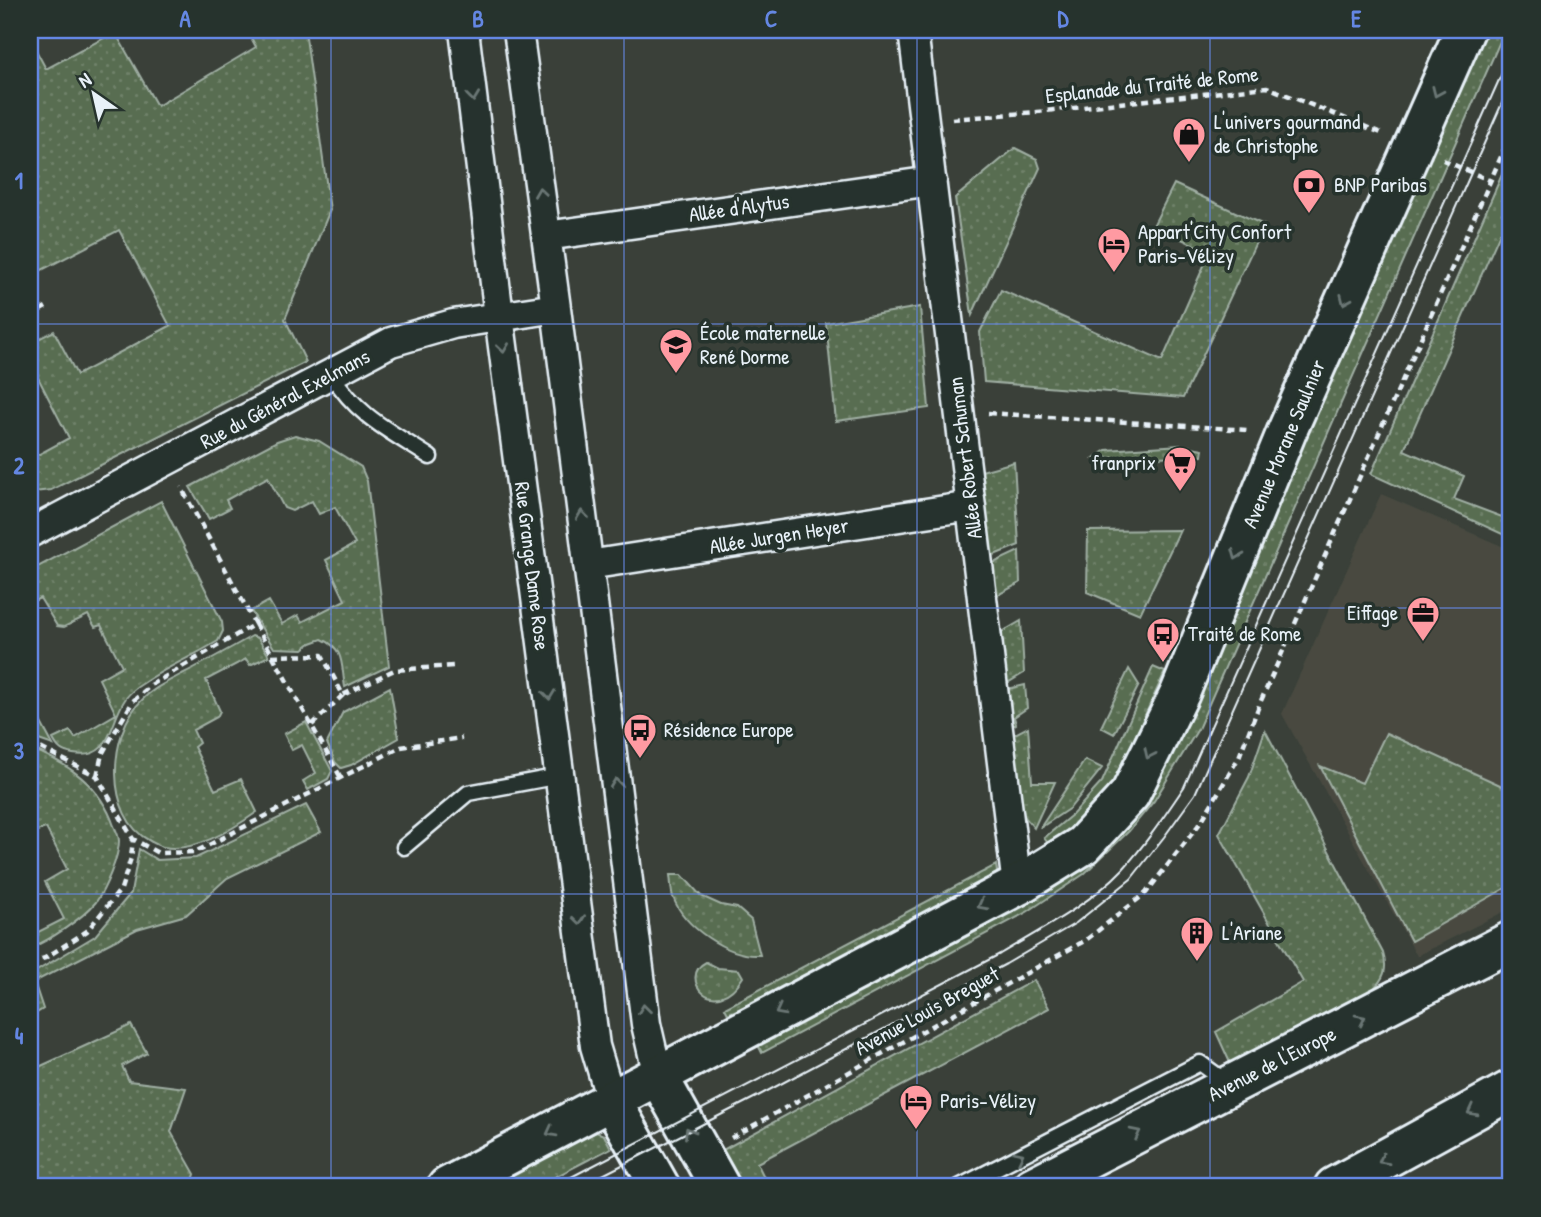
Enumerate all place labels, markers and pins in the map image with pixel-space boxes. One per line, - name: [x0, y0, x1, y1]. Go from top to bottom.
- place label: L'univers gourmand de Christophe: [1214, 107, 1360, 160]
- shop icon: L'univers gourmand de Christophe: [1170, 115, 1208, 164]
- bank icon: BNP Paribas: [1290, 166, 1328, 215]
- place label: BNP Paribas: [1334, 170, 1427, 199]
- place label: Appart'City Confort Paris-Vélizy: [1138, 217, 1292, 270]
- hotel icon: Appart'City Confort Paris-Vélizy: [1095, 225, 1133, 274]
- place label: École maternelle René Dorme: [700, 318, 826, 371]
- school or university icon: École maternelle René Dorme: [657, 326, 695, 375]
- supermarket icon: franprix: [1161, 444, 1199, 493]
- place label: franprix: [1091, 448, 1156, 477]
- office icon: Eiffage: [1404, 594, 1442, 643]
- place label: Eiffage: [1347, 598, 1398, 627]
- bus stop icon: Traité de Rome: [1144, 615, 1182, 664]
- place label: Traité de Rome: [1188, 619, 1301, 648]
- bus stop icon: Résidence Europe: [621, 711, 659, 760]
- place label: Résidence Europe: [664, 715, 794, 744]
- building icon: L'Ariane: [1178, 914, 1216, 963]
- place label: L'Ariane: [1222, 918, 1282, 947]
- hotel icon: Paris-Vélizy: [897, 1082, 935, 1131]
- place label: Paris-Vélizy: [940, 1086, 1036, 1115]

